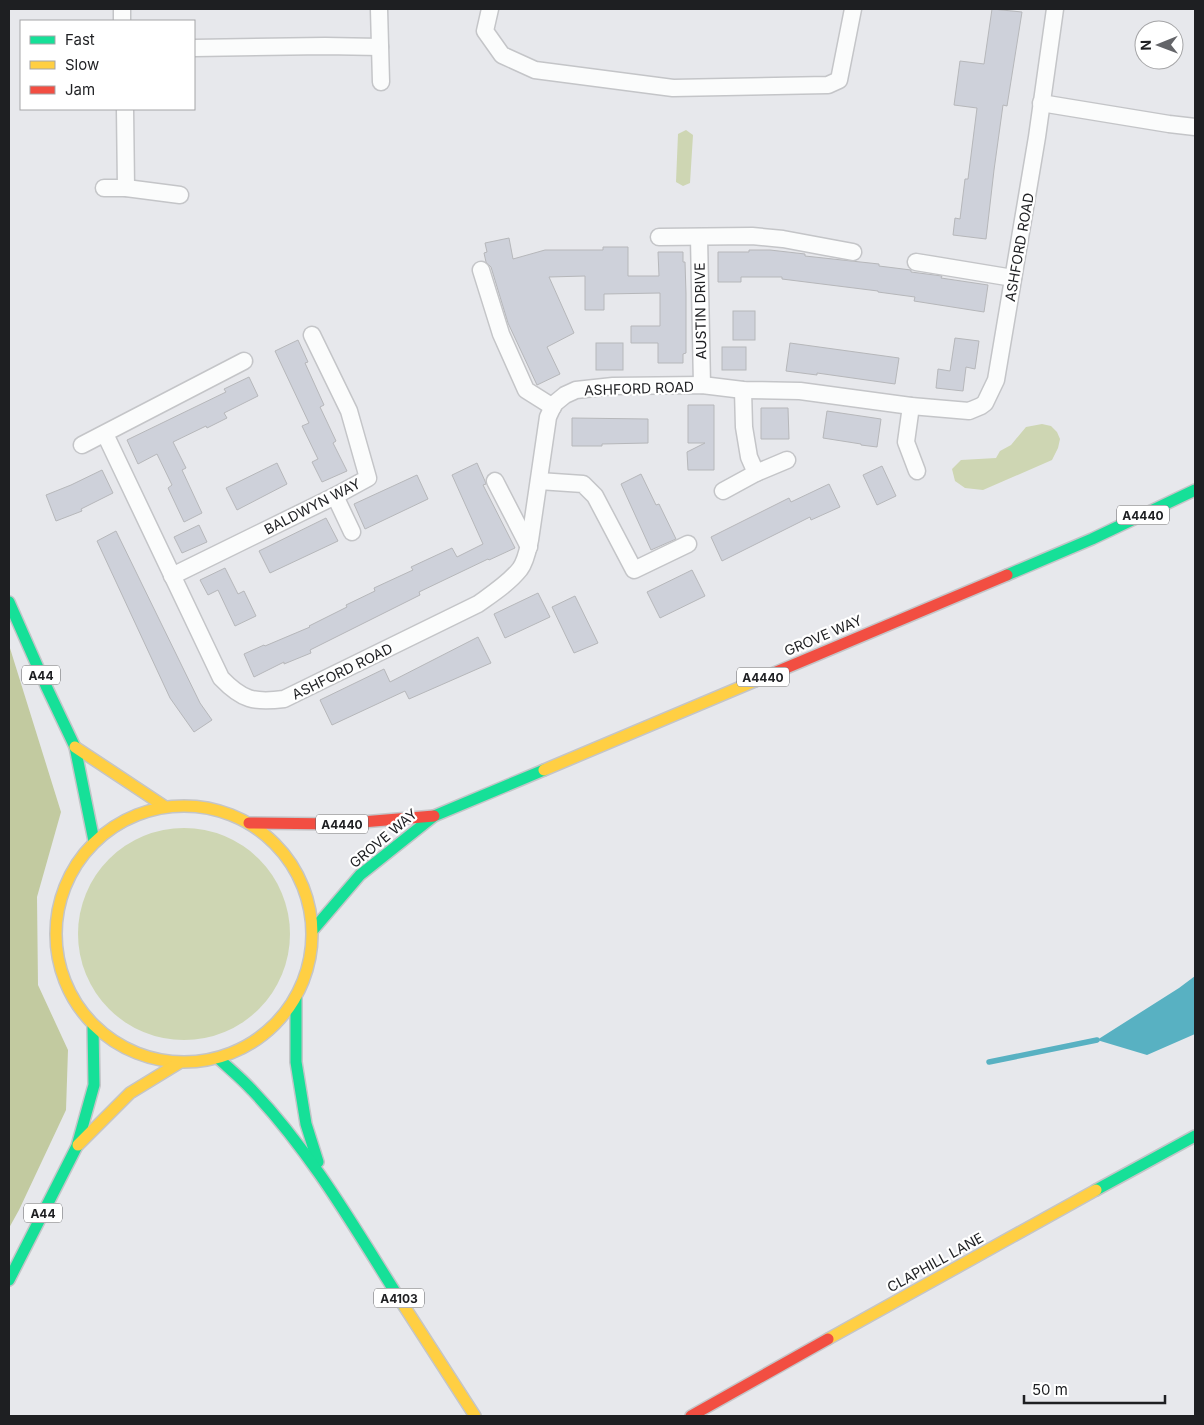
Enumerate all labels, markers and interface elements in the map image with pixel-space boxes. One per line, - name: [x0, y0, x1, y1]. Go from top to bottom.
- legend: [20, 20, 195, 110]
- north arrow: [1134, 20, 1184, 70]
- text: Fast: [65, 30, 95, 49]
- text: N: [1137, 40, 1154, 51]
- text: Slow: [65, 55, 99, 74]
- text: Jam: [65, 80, 95, 99]
- street label: ASHFORD ROAD: [1001, 191, 1037, 303]
- street label: AUSTIN DRIVE: [691, 262, 709, 360]
- street label: ASHFORD ROAD: [584, 378, 694, 398]
- street label: BALDWYN WAY: [261, 474, 363, 538]
- road number: A4440: [1117, 506, 1169, 524]
- street label: GROVE WAY: [782, 611, 865, 659]
- street label: ASHFORD ROAD: [289, 639, 395, 703]
- road number: A44: [22, 666, 60, 684]
- road number: A4440: [737, 668, 789, 686]
- street label: GROVE WAY: [346, 805, 421, 871]
- road number: A4440: [316, 814, 368, 834]
- road number: A44: [24, 1204, 62, 1222]
- street label: CLAPHILL LANE: [884, 1229, 986, 1295]
- road number: A4103: [374, 1289, 424, 1308]
- scale bar: [1024, 1372, 1165, 1404]
- text: 50 m: [1032, 1380, 1068, 1399]

